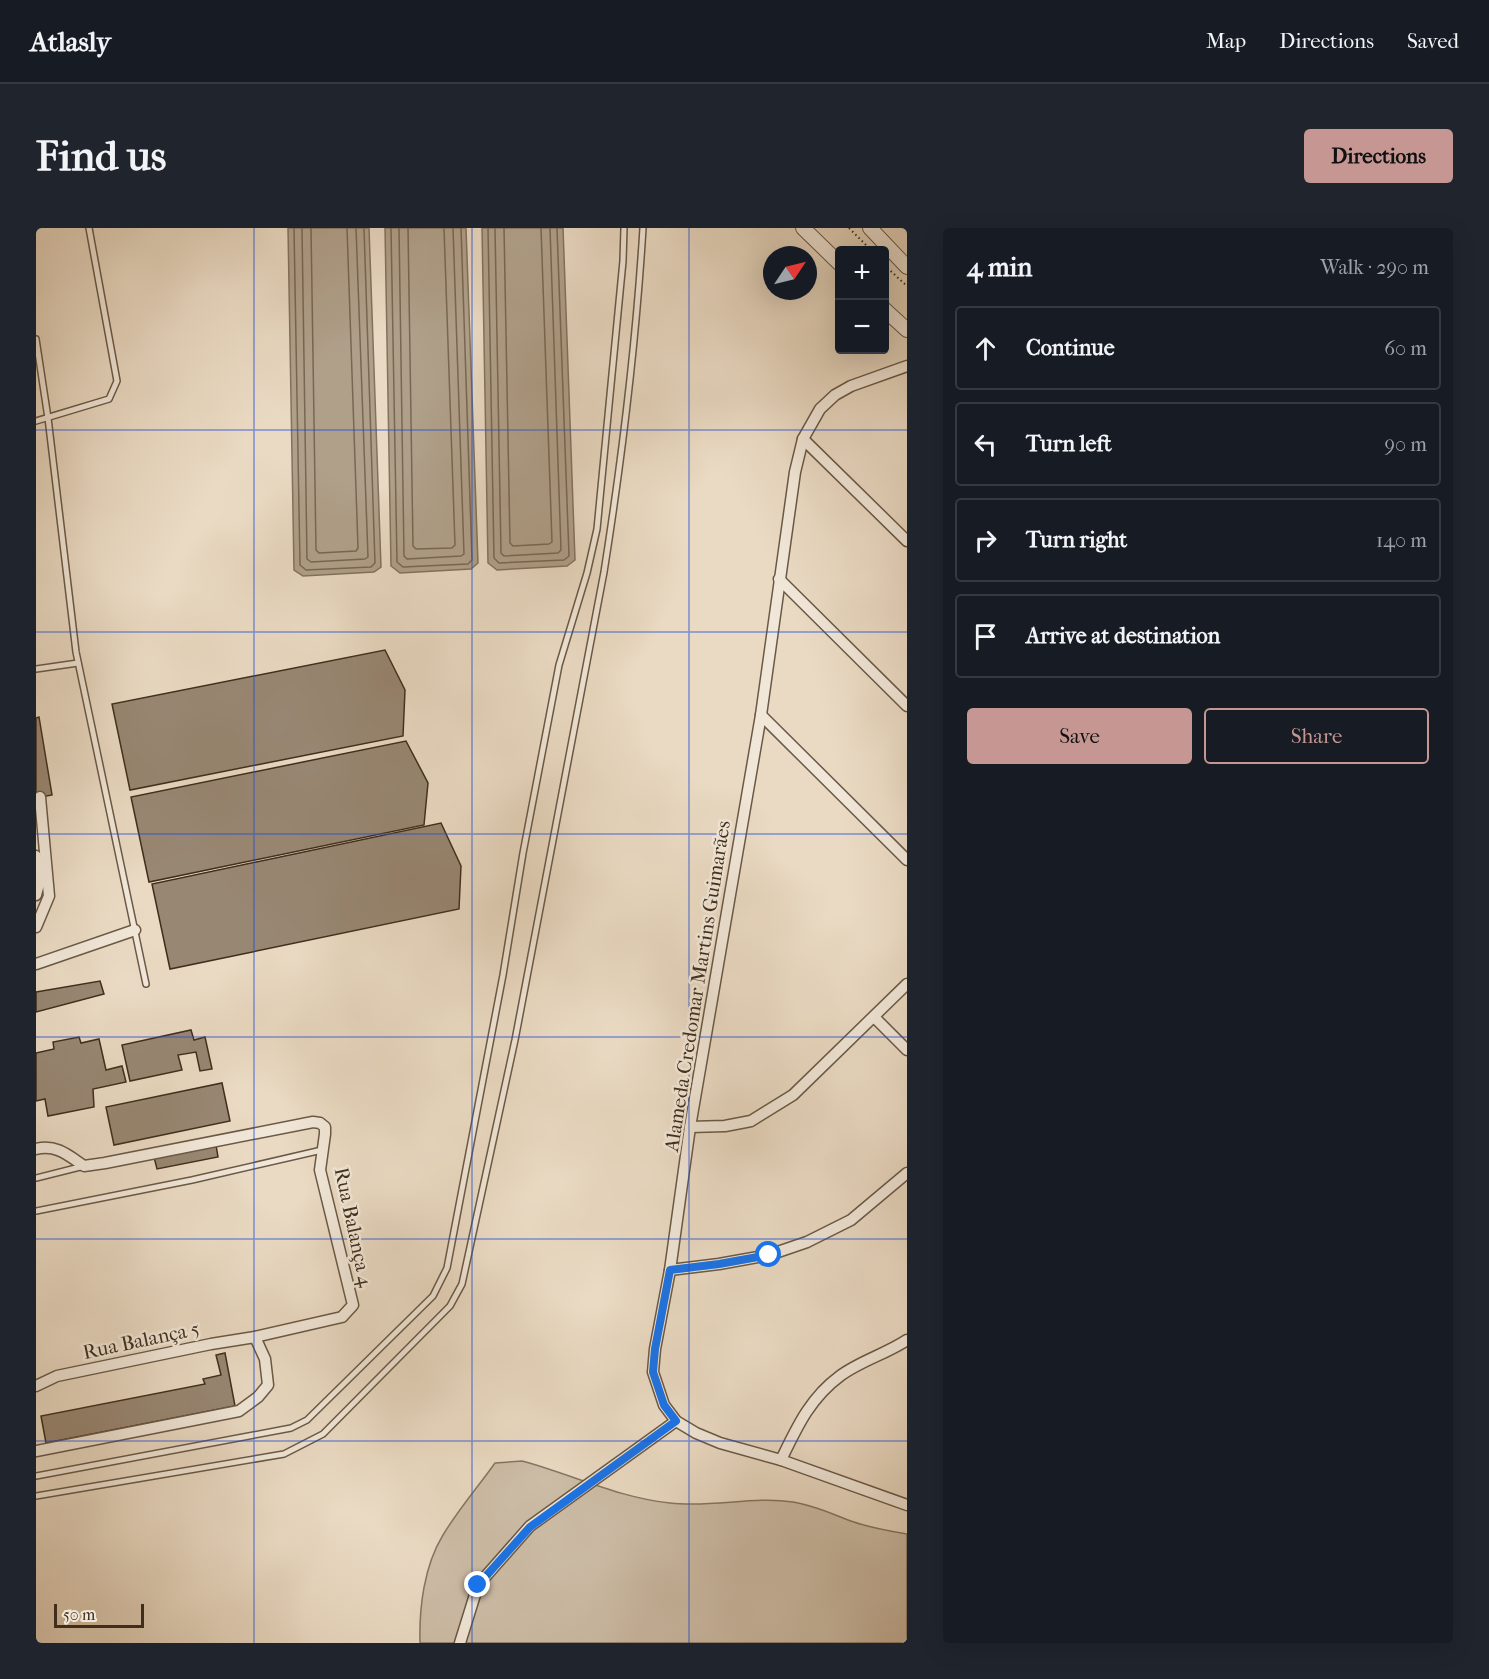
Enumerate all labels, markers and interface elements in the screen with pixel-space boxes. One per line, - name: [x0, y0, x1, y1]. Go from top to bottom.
- text: Atlasly: [30, 25, 111, 58]
- text: Map: [1206, 29, 1246, 53]
- text: Directions: [1279, 29, 1374, 53]
- text: Saved: [1407, 29, 1459, 53]
- button: Directions: [1304, 129, 1453, 183]
- text: Find us: [36, 132, 166, 181]
- north arrow: [763, 246, 817, 300]
- map controls: [835, 246, 889, 354]
- button: +: [835, 246, 889, 300]
- text: 4 min: [967, 252, 1032, 283]
- text: Walk · 290 m: [1320, 256, 1429, 279]
- button: −: [835, 300, 889, 354]
- icon: ahead: [969, 332, 1002, 365]
- text: Continue: [1026, 335, 1115, 361]
- text: 60 m: [1384, 337, 1427, 360]
- icon: left: [969, 428, 1002, 461]
- text: Turn left: [1026, 431, 1112, 457]
- text: 90 m: [1385, 433, 1427, 456]
- icon: right: [969, 524, 1002, 557]
- text: Turn right: [1026, 527, 1127, 553]
- text: 140 m: [1376, 529, 1427, 552]
- icon: arrive: [969, 620, 1002, 653]
- text: Arrive at destination: [1026, 623, 1220, 649]
- button: Save: [967, 708, 1192, 764]
- button: Share: [1204, 708, 1429, 764]
- street label: Alameda Credomar Martins Guimarães: [660, 819, 735, 1154]
- street label: Rua Balança 4: [330, 1165, 378, 1290]
- route start: [755, 1241, 781, 1267]
- street label: Rua Balança 5: [81, 1317, 201, 1364]
- route end: [464, 1571, 490, 1597]
- scale bar: [54, 1601, 144, 1628]
- text: 50 m: [63, 1605, 95, 1624]

